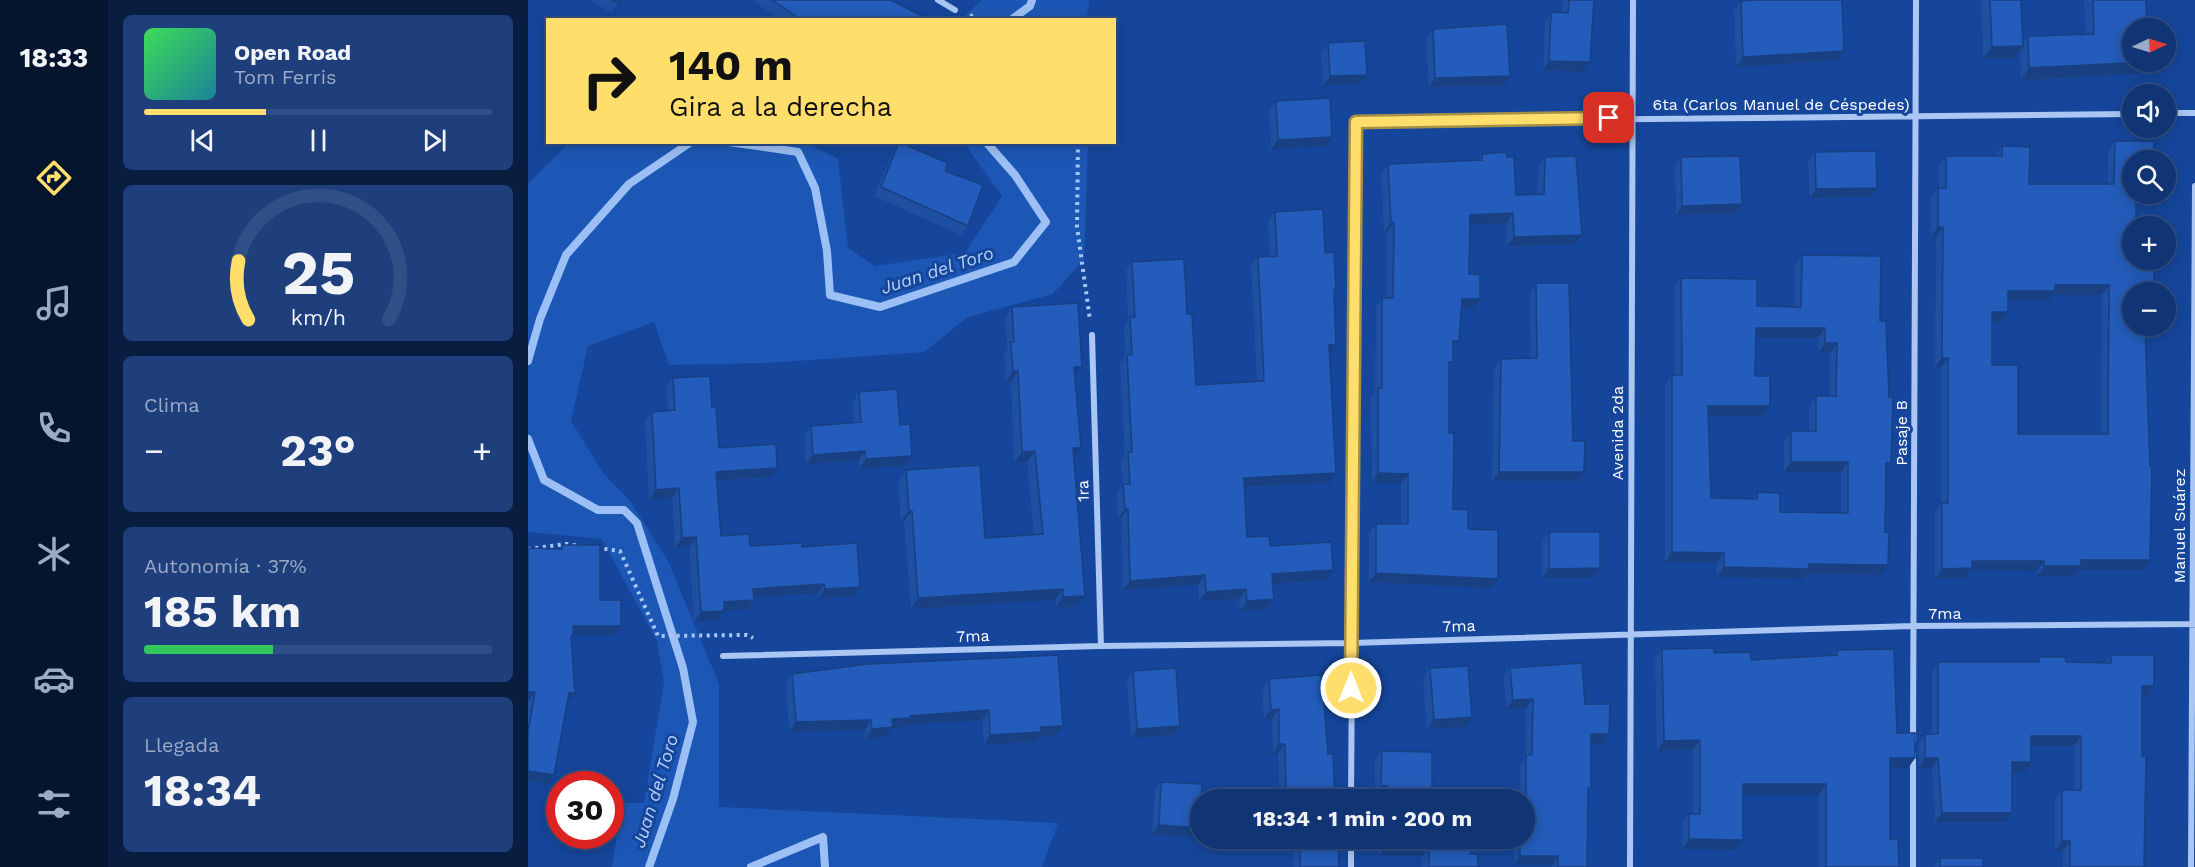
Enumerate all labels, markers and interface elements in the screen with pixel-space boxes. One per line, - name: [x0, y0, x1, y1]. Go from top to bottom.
- north arrow: [2122, 18, 2176, 72]
- map controls: [2122, 18, 2176, 336]
- text: Open Road: [234, 40, 351, 65]
- text: 140 m: [669, 41, 793, 90]
- text: 18:33: [20, 42, 88, 74]
- icon: right: [570, 42, 648, 120]
- text: Tom Ferris: [234, 65, 337, 89]
- button: sound: [2122, 84, 2176, 138]
- text: Gira a la derecha: [669, 91, 892, 123]
- pin: [1583, 92, 1634, 143]
- street label: 6ta (Carlos Manuel de Céspedes): [1652, 95, 1910, 114]
- icon: arrive: [1592, 101, 1625, 134]
- icon: previous: [186, 124, 219, 157]
- icon: pause: [302, 124, 335, 157]
- icon: next: [418, 124, 451, 157]
- button: search: [2122, 150, 2176, 204]
- icon: directions: [33, 157, 75, 199]
- button: +: [2122, 216, 2176, 270]
- text: 25: [281, 236, 355, 309]
- water label: Juan del Toro: [878, 242, 996, 298]
- icon: music: [33, 282, 75, 324]
- button: −: [2122, 282, 2176, 336]
- text: km/h: [290, 306, 346, 331]
- street label: Avenida 2da: [1608, 386, 1627, 480]
- text: Clima: [144, 393, 200, 417]
- street label: Pasaje B: [1892, 400, 1911, 466]
- icon: phone: [33, 407, 75, 449]
- text: 23°: [280, 424, 356, 477]
- text: −: [144, 431, 164, 470]
- text: +: [472, 431, 492, 470]
- street label: Manuel Suárez: [2170, 469, 2189, 583]
- street label: 1ra: [1073, 480, 1093, 502]
- icon: climate: [33, 533, 75, 575]
- text: Autonomía · 37%: [144, 554, 307, 578]
- text: 185 km: [144, 585, 301, 638]
- street label: 7ma: [1928, 604, 1962, 623]
- street label: 7ma: [1442, 616, 1476, 636]
- street label: 7ma: [956, 626, 990, 646]
- position arrow: [1319, 656, 1383, 720]
- icon: car: [33, 658, 75, 700]
- water label: Juan del Toro: [628, 732, 682, 850]
- text: Llegada: [144, 733, 219, 757]
- text: 18:34: [144, 764, 261, 817]
- speed limit sign: 30: [546, 771, 624, 849]
- icon: filters: [33, 783, 75, 825]
- text: 18:34 · 1 min · 200 m: [1253, 806, 1472, 831]

